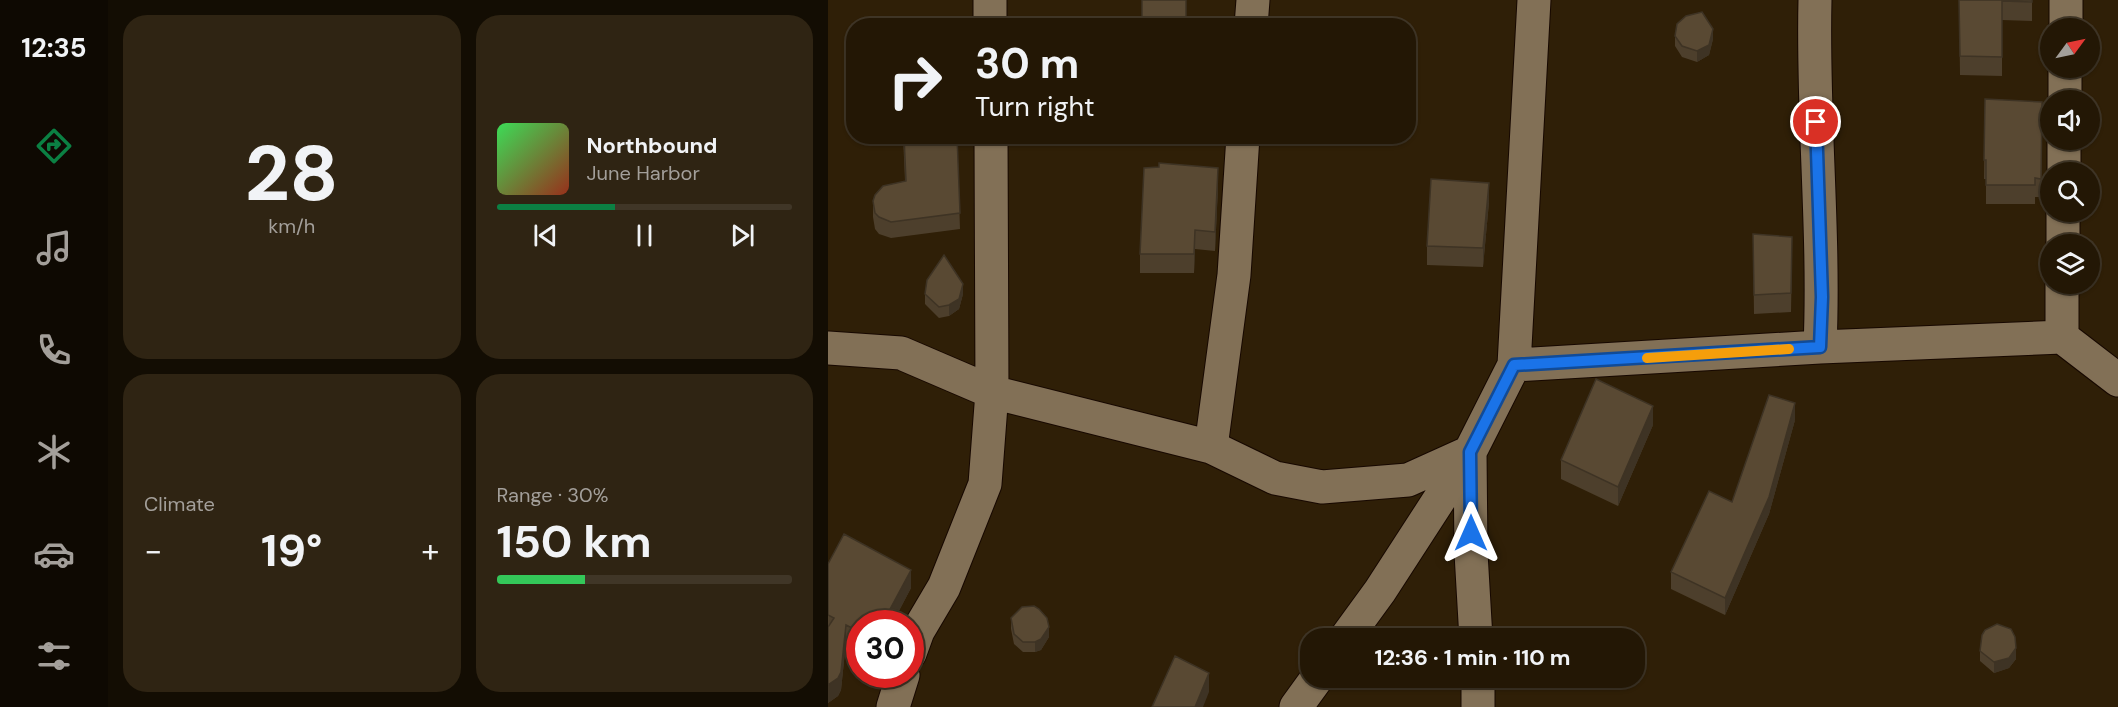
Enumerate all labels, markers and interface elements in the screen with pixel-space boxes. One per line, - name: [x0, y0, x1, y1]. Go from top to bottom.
- north arrow: [2040, 18, 2100, 78]
- map controls: [2040, 18, 2100, 294]
- text: 12:35: [21, 30, 87, 65]
- text: 30 m: [975, 36, 1079, 91]
- icon: right: [876, 42, 954, 120]
- text: Turn right: [975, 89, 1095, 124]
- button: sound: [2040, 90, 2100, 150]
- pin: [1790, 96, 1841, 147]
- icon: arrive: [1799, 105, 1832, 138]
- text: 28: [245, 123, 339, 224]
- icon: directions: [33, 125, 75, 167]
- text: Northbound: [587, 131, 717, 160]
- text: June Harbor: [587, 160, 700, 186]
- button: search: [2040, 162, 2100, 222]
- text: km/h: [268, 213, 315, 239]
- icon: previous: [529, 219, 562, 252]
- icon: pause: [628, 219, 661, 252]
- icon: next: [726, 219, 759, 252]
- icon: music: [33, 227, 75, 269]
- button: layers: [2040, 234, 2100, 294]
- icon: phone: [33, 329, 75, 371]
- icon: climate: [33, 431, 75, 473]
- text: Range · 30%: [497, 482, 608, 508]
- text: Climate: [144, 491, 215, 517]
- position arrow: [1439, 501, 1503, 565]
- text: 150 km: [497, 512, 651, 571]
- text: 19°: [261, 521, 322, 580]
- text: −: [144, 529, 162, 572]
- text: +: [421, 529, 439, 572]
- icon: car: [33, 533, 75, 575]
- speed limit sign: 30: [846, 610, 924, 688]
- icon: filters: [33, 635, 75, 677]
- text: 12:36 · 1 min · 110 m: [1374, 643, 1571, 672]

